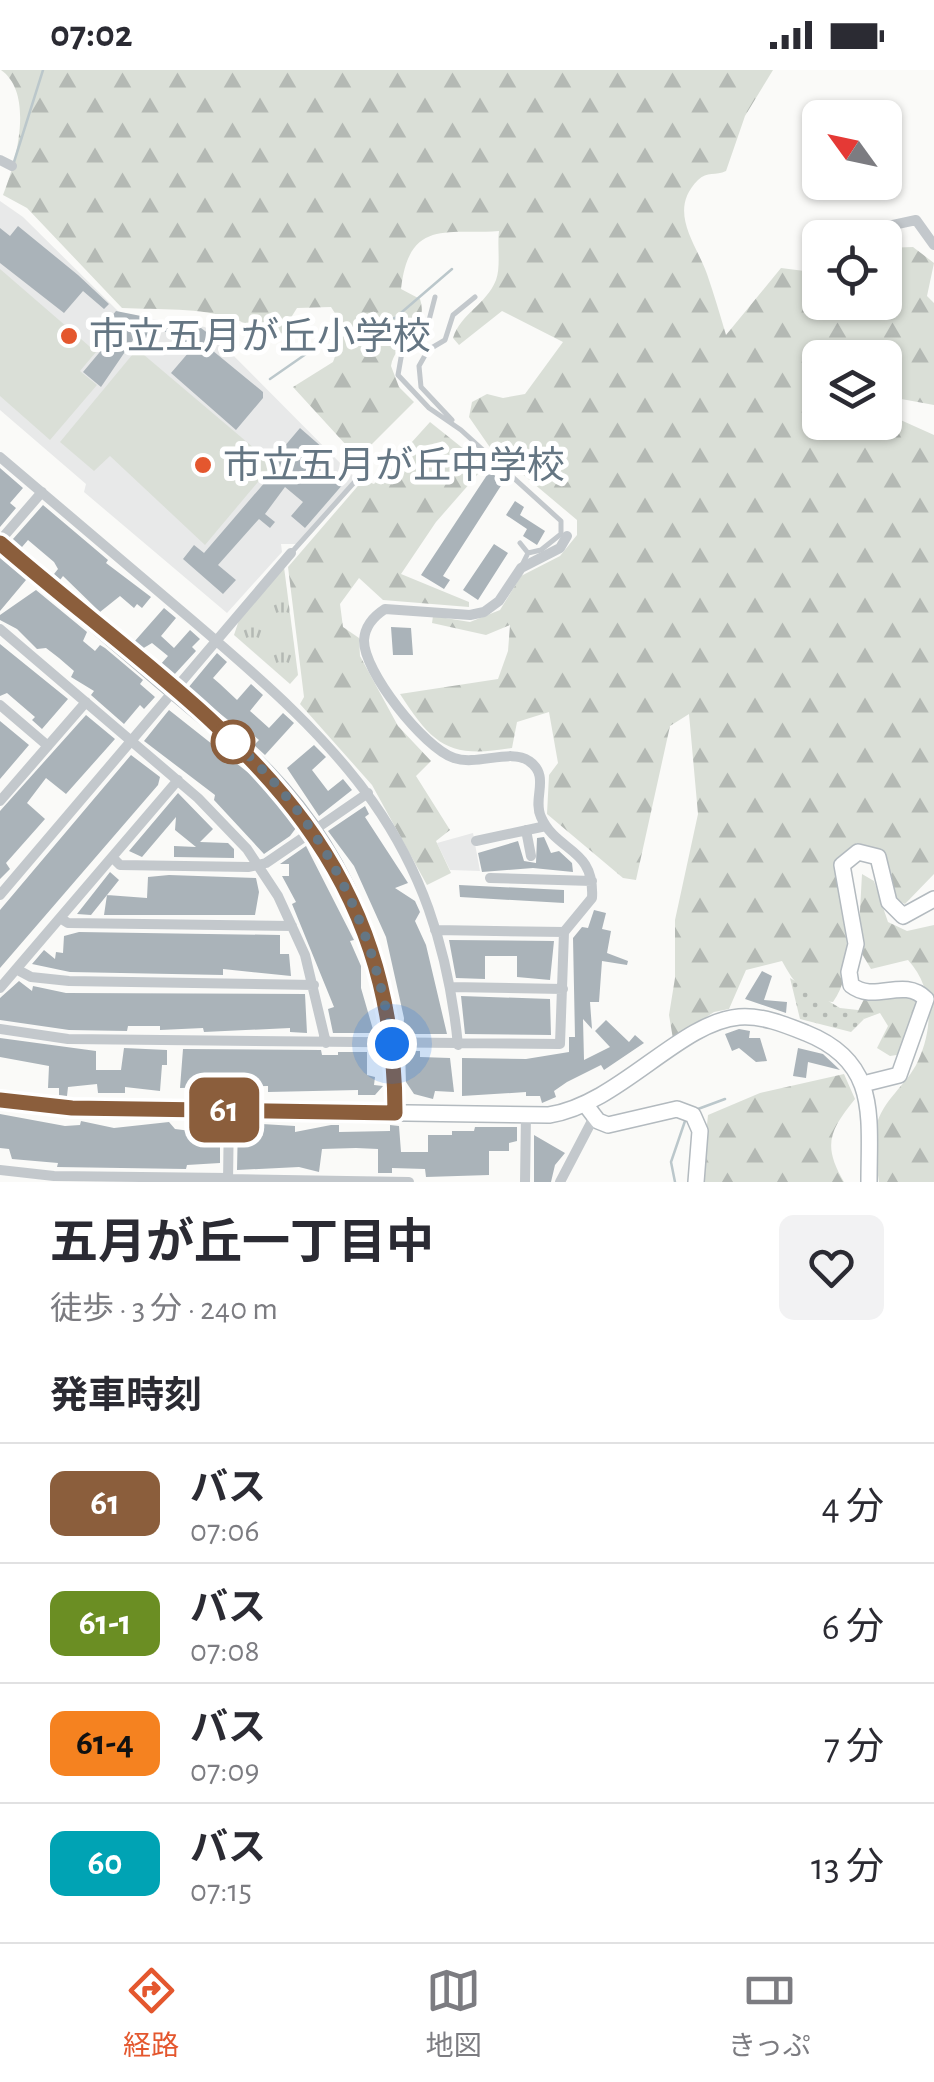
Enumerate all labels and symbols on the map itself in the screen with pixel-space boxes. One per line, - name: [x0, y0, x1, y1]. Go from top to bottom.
- north arrow: [802, 100, 902, 200]
- place label: 市立五月が丘小学校: [89, 316, 431, 357]
- marker: 市立五月が丘小学校: [58, 325, 80, 347]
- place label: 市立五月が丘中学校: [223, 445, 565, 486]
- marker: 市立五月が丘中学校: [192, 454, 214, 476]
- unlabelled marker: [212, 721, 254, 763]
- your location: [367, 1019, 417, 1069]
- line badge: 61: [179, 1078, 269, 1142]

